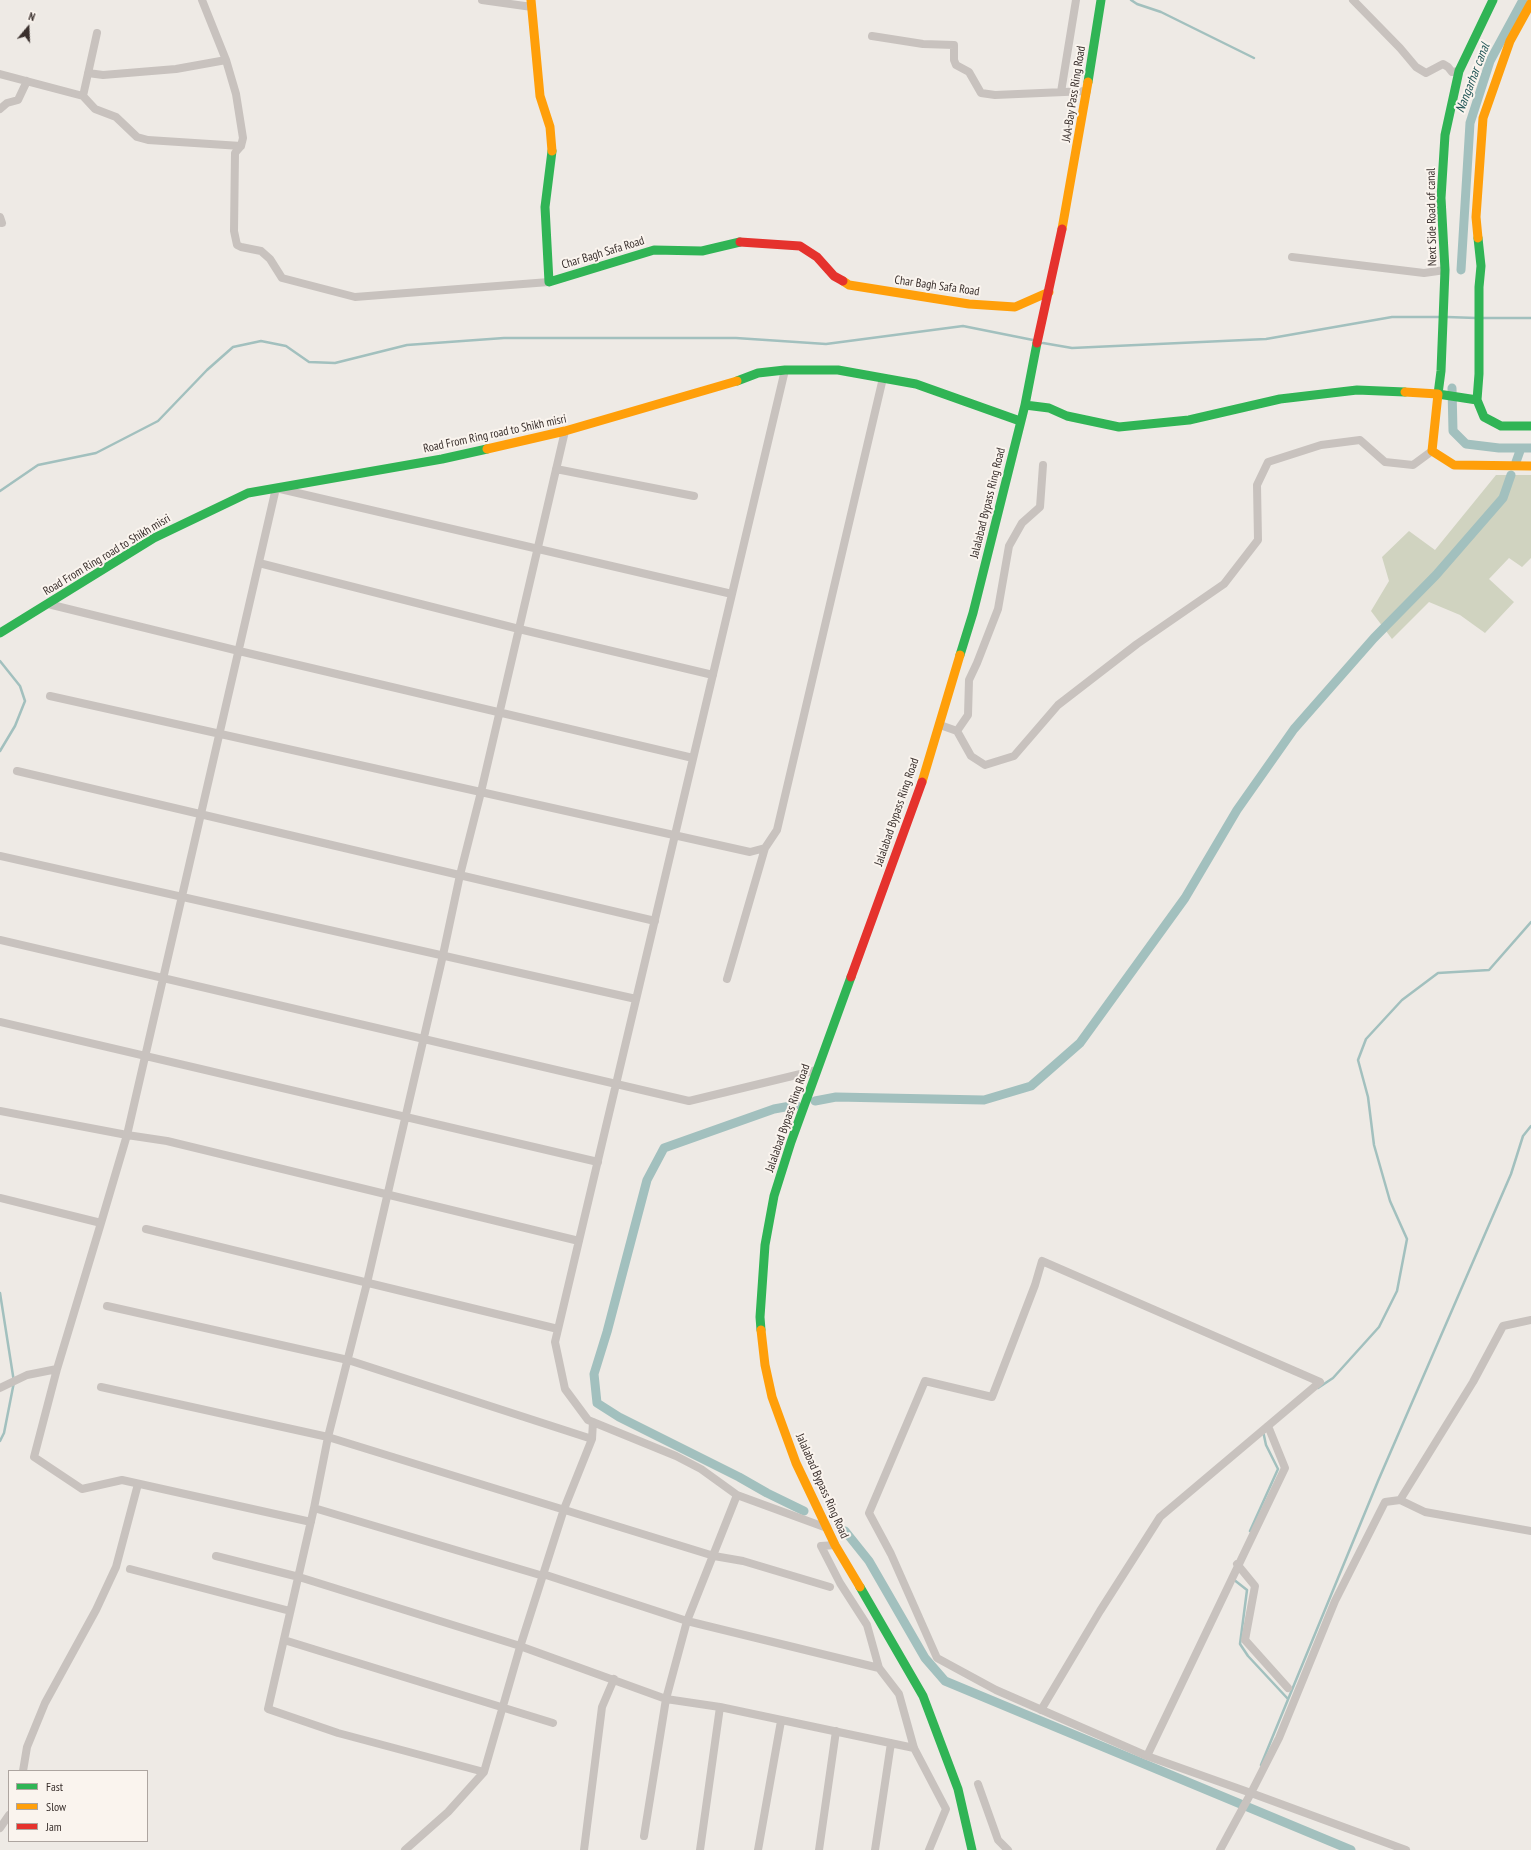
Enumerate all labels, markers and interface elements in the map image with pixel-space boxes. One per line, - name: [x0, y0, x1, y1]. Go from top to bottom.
- north arrow: [8, 8, 48, 48]
- text: N: [27, 9, 37, 24]
- water label: Nangarhar canal: [1453, 41, 1493, 115]
- street label: JAA-Bay Pass Ring Road: [1059, 45, 1089, 143]
- street label: Next Side Road of canal: [1424, 168, 1440, 266]
- street label: Char Bagh Safa Road: [560, 234, 646, 272]
- street label: Char Bagh Safa Road: [894, 273, 980, 299]
- street label: Road From Ring road to Shikh misri: [422, 412, 568, 456]
- street label: Jalalabad Bypass Ring Road: [967, 446, 1009, 560]
- street label: Road From Ring road to Shikh misri: [41, 511, 173, 599]
- street label: Jalalabad Bypass Ring Road: [872, 756, 922, 868]
- street label: Jalalabad Bypass Ring Road: [763, 1062, 813, 1174]
- street label: Jalalabad Bypass Ring Road: [792, 1431, 852, 1541]
- legend: [8, 1770, 148, 1842]
- text: Fast: [46, 1779, 63, 1794]
- text: Slow: [46, 1799, 66, 1814]
- text: Jam: [46, 1819, 62, 1834]

